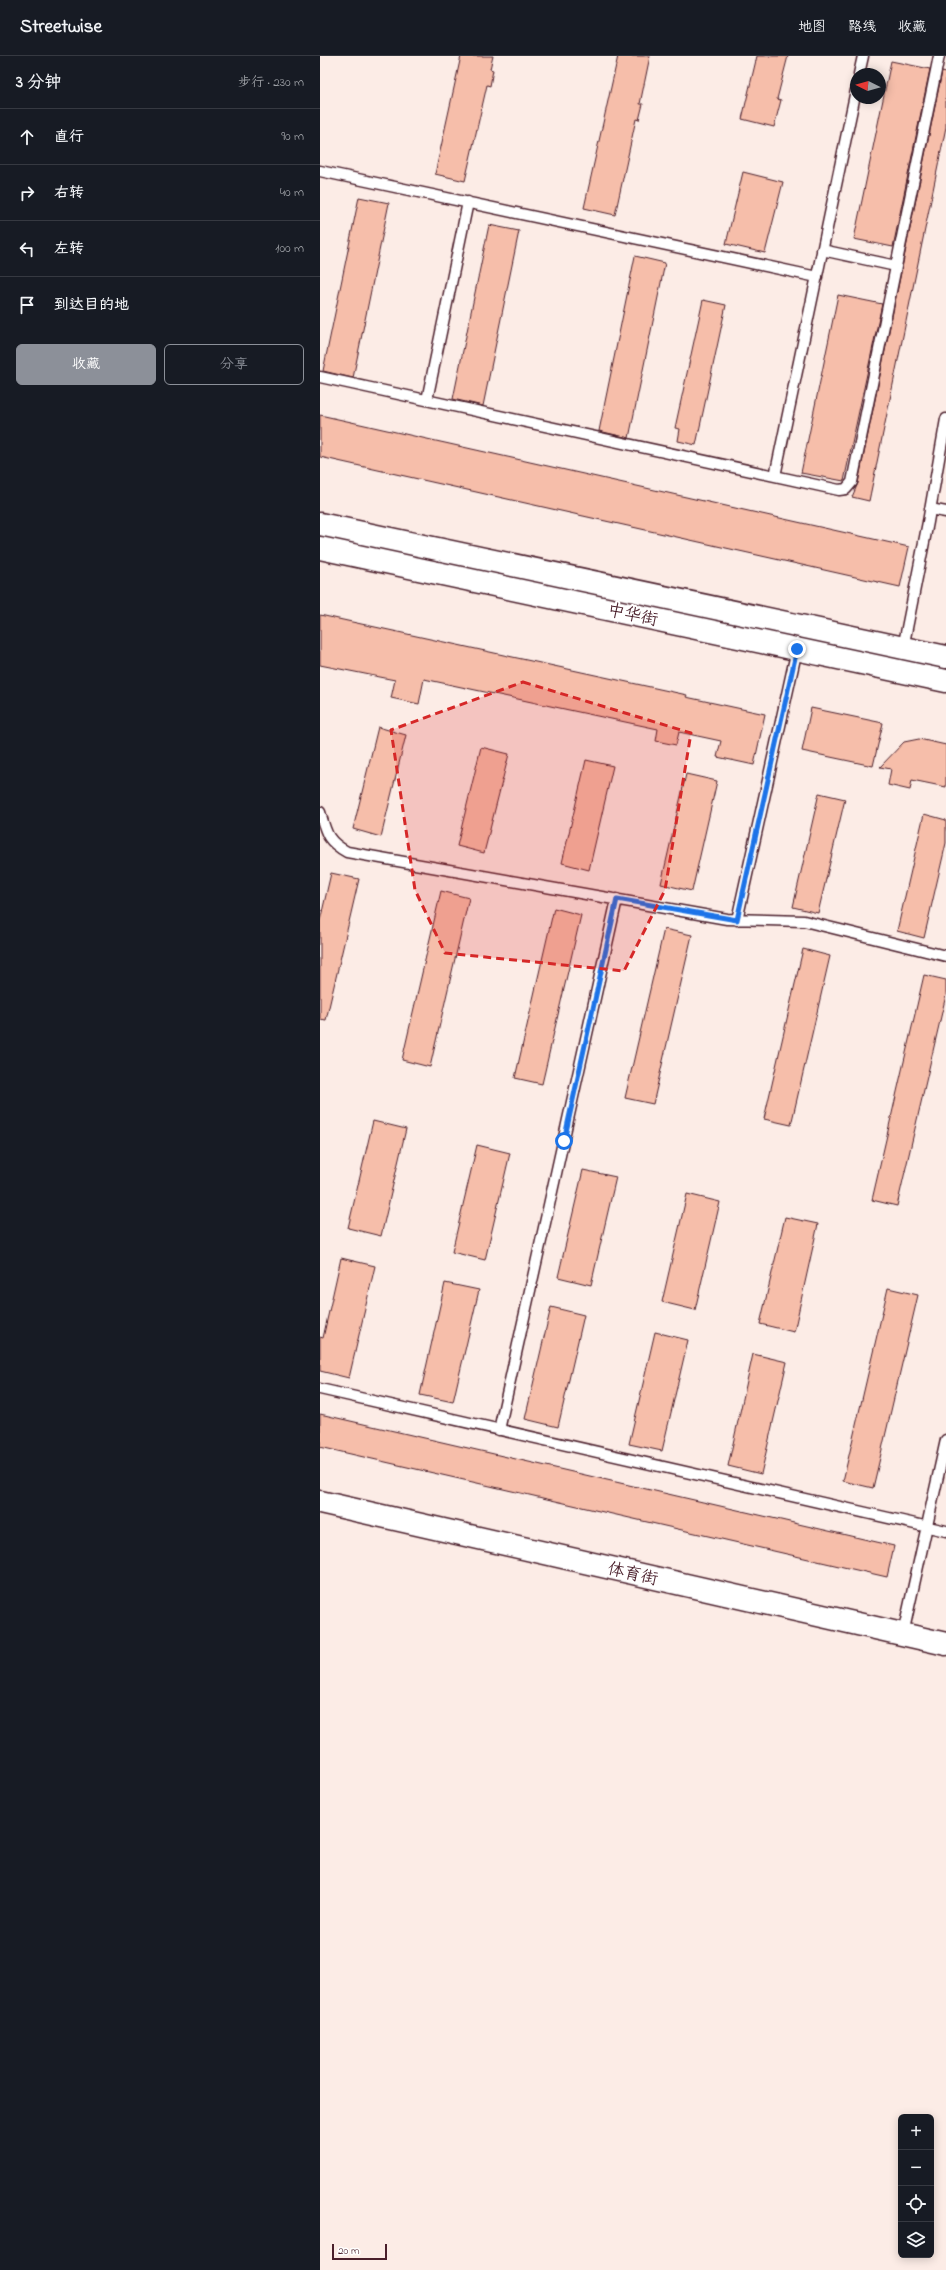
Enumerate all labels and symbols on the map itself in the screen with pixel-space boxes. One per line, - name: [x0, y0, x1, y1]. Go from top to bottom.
- north arrow: [850, 68, 886, 104]
- street label: 中华街: [605, 598, 660, 633]
- route end: [788, 640, 806, 658]
- route start: [555, 1132, 573, 1150]
- street label: 体育街: [605, 1557, 660, 1592]
- scale bar: [332, 2242, 387, 2261]

